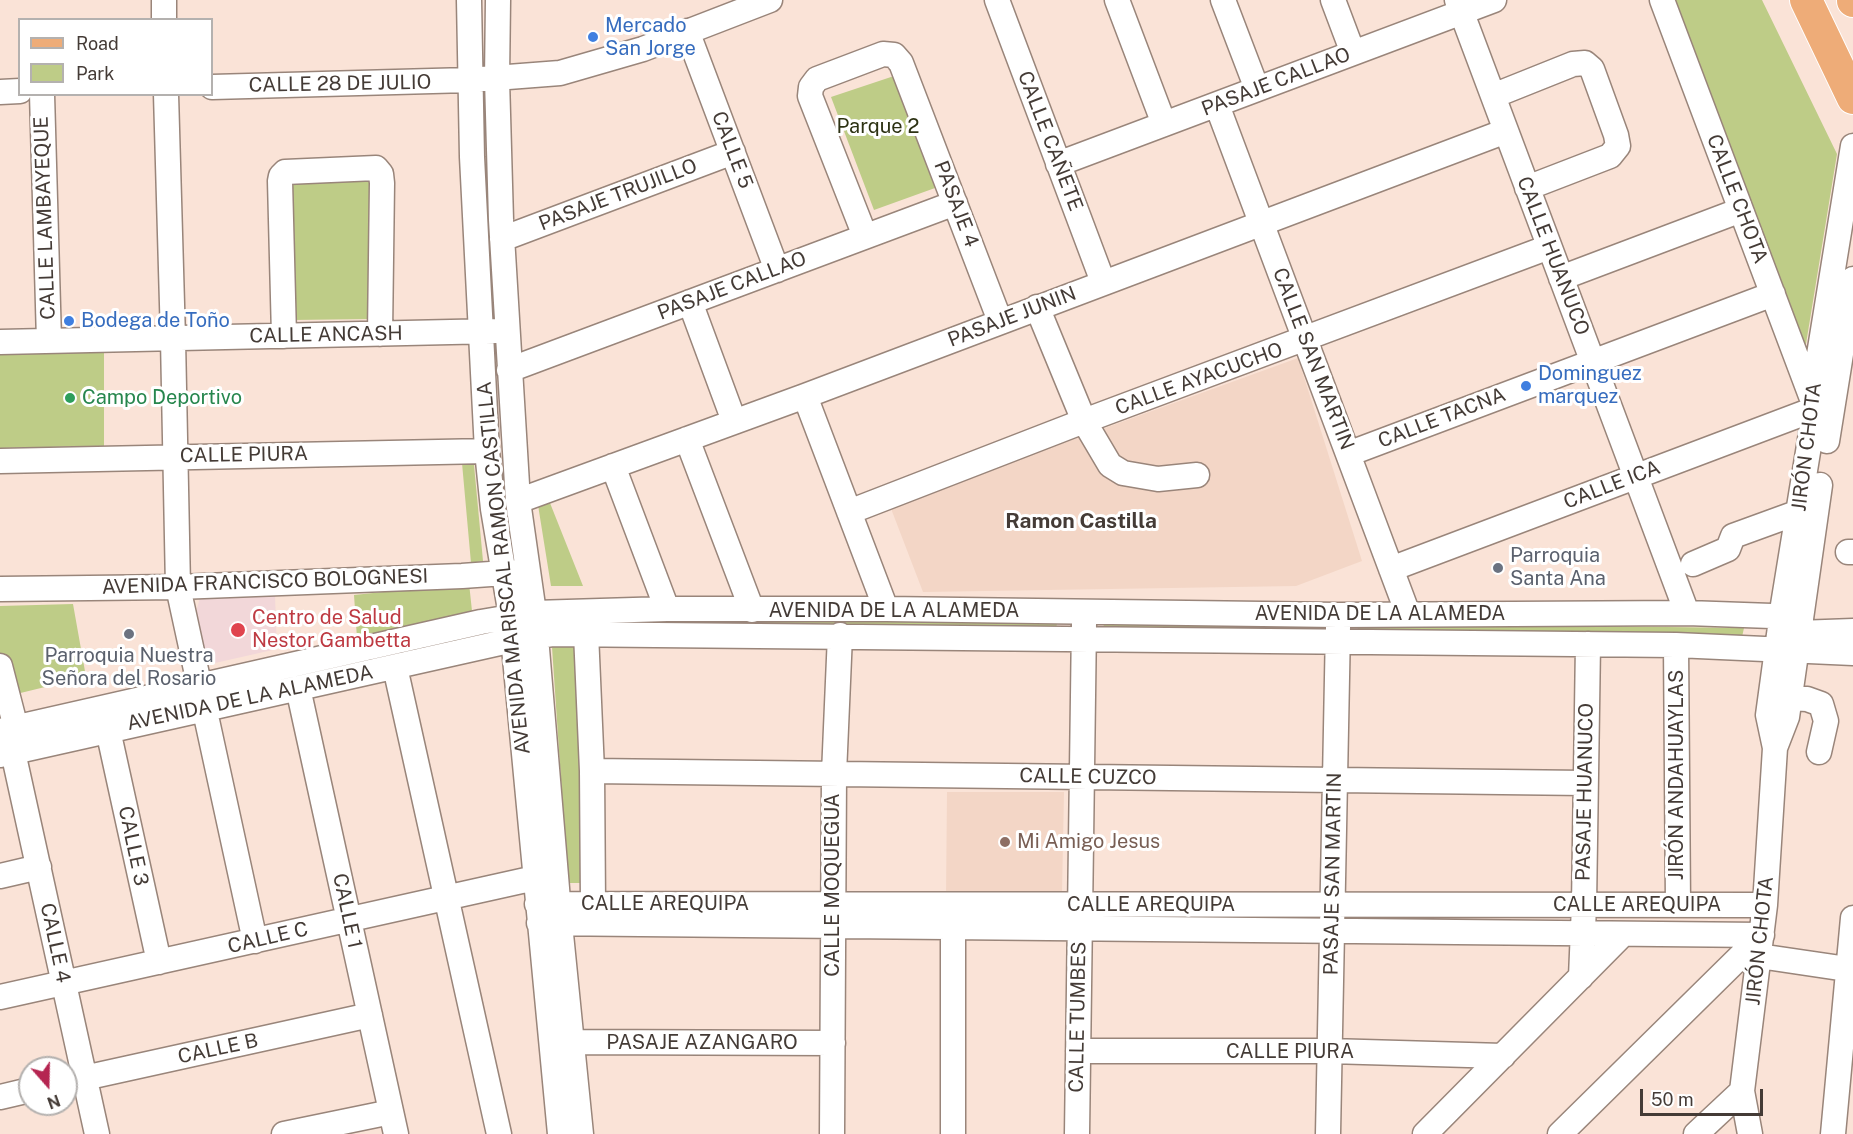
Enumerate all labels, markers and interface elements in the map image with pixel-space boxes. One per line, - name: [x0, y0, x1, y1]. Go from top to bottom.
- place label: Mercado San Jorge: [605, 14, 696, 61]
- legend: [18, 18, 213, 96]
- marker: Mercado San Jorge: [586, 30, 600, 44]
- text: Road: [76, 33, 119, 54]
- street label: PASAJE CALLAO: [1198, 43, 1354, 121]
- text: Park: [76, 63, 114, 84]
- street label: CALLE CAÑETE: [1012, 68, 1088, 214]
- street label: CALLE 28 DE JULIO: [249, 70, 431, 98]
- street label: CALLE 5: [706, 108, 758, 192]
- park label: Parque 2: [837, 115, 919, 139]
- street label: CALLE LAMBAYEQUE: [29, 116, 61, 320]
- street label: CALLE CHOTA: [1701, 131, 1773, 267]
- street label: PASAJE TRUJILLO: [535, 154, 701, 236]
- street label: PASAJE 4: [929, 157, 983, 251]
- street label: CALLE HUANUCO: [1512, 173, 1594, 339]
- street label: PASAJE CALLAO: [654, 247, 810, 325]
- street label: CALLE SAN MARTIN: [1267, 265, 1359, 453]
- street label: PASAJE JUNIN: [944, 282, 1080, 352]
- place label: Bodega de Toño: [81, 309, 230, 333]
- marker: Bodega de Toño: [62, 314, 76, 328]
- street label: CALLE ANCASH: [249, 322, 403, 348]
- street label: CALLE AYACUCHO: [1112, 338, 1286, 420]
- place label: Dominguez marquez: [1538, 362, 1642, 409]
- marker: Dominguez marquez: [1519, 379, 1533, 393]
- street label: AVENIDA MARISCAL RAMON CASTILLA: [472, 380, 536, 756]
- street label: JIRÓN CHOTA: [1787, 381, 1827, 513]
- street label: CALLE TACNA: [1375, 383, 1509, 453]
- place label: Campo Deportivo: [82, 386, 242, 410]
- marker: Campo Deportivo: [63, 391, 77, 405]
- street label: CALLE PIURA: [180, 442, 308, 468]
- street label: CALLE ICA: [1560, 456, 1664, 514]
- district label: Ramon Castilla: [1005, 509, 1157, 535]
- place label: Parroquia Santa Ana: [1510, 544, 1606, 591]
- marker: Parroquia Santa Ana: [1491, 561, 1505, 575]
- street label: AVENIDA FRANCISCO BOLOGNESI: [101, 564, 429, 600]
- street label: AVENIDA DE LA ALAMEDA: [768, 599, 1020, 623]
- street label: AVENIDA DE LA ALAMEDA: [1254, 602, 1506, 626]
- place label: Centro de Salud Nestor Gambetta: [252, 606, 411, 653]
- marker: Centro de Salud Nestor Gambetta: [229, 621, 247, 639]
- marker: Parroquia Nuestra Señora del Rosario: [122, 627, 136, 641]
- place label: Parroquia Nuestra Señora del Rosario: [42, 644, 216, 691]
- street label: AVENIDA DE LA ALAMEDA: [125, 660, 375, 736]
- street label: JIRÓN ANDAHUAYLAS: [1665, 670, 1689, 880]
- street label: PASAJE HUANUCO: [1571, 703, 1599, 881]
- street label: CALLE CUZCO: [1019, 764, 1157, 790]
- street label: PASAJE SAN MARTIN: [1319, 772, 1347, 976]
- street label: CALLE MOQUEGUA: [821, 793, 845, 977]
- street label: CALLE 3: [113, 804, 153, 888]
- place label: Mi Amigo Jesus: [1017, 830, 1160, 854]
- marker: Mi Amigo Jesus: [998, 835, 1012, 849]
- street label: CALLE 1: [327, 871, 367, 951]
- street label: JIRÓN CHOTA: [1741, 875, 1779, 1007]
- street label: CALLE AREQUIPA: [581, 892, 749, 916]
- street label: CALLE AREQUIPA: [1067, 893, 1235, 917]
- street label: CALLE AREQUIPA: [1553, 893, 1721, 917]
- street label: CALLE 4: [35, 901, 75, 985]
- street label: CALLE C: [225, 917, 311, 959]
- street label: CALLE TUMBES: [1065, 941, 1091, 1093]
- street label: CALLE B: [176, 1029, 260, 1069]
- street label: PASAJE AZANGARO: [606, 1031, 798, 1055]
- street label: CALLE PIURA: [1226, 1040, 1354, 1064]
- north arrow: [18, 1056, 78, 1116]
- scale bar: [1643, 1077, 1766, 1115]
- text: 50 m: [1651, 1089, 1694, 1110]
- text: N: [45, 1090, 63, 1113]

